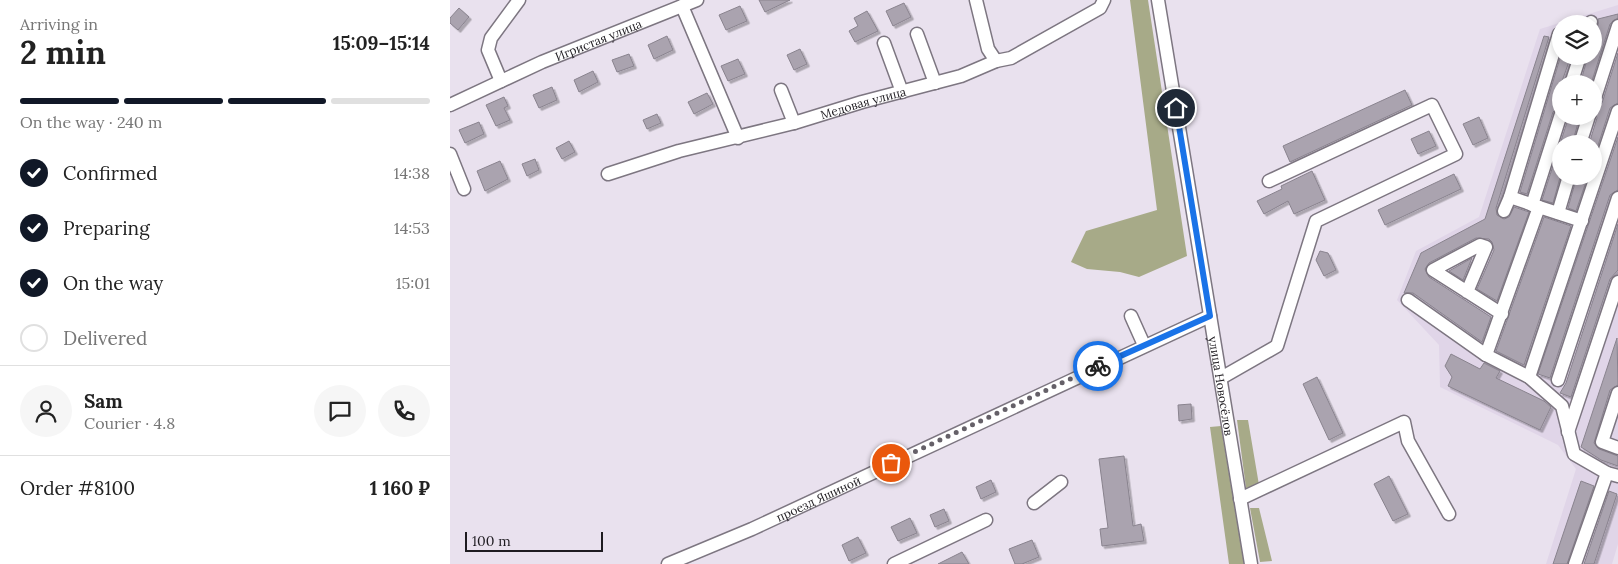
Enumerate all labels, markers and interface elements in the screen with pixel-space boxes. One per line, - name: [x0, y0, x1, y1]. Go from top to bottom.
- text: Arriving in: [20, 14, 98, 34]
- street label: Игристая улица: [553, 15, 644, 64]
- map controls: [1552, 15, 1602, 185]
- button: layers: [1552, 15, 1602, 65]
- text: 15:09–15:14: [333, 31, 430, 55]
- text: 2 min: [20, 32, 106, 73]
- button: +: [1552, 75, 1602, 125]
- street label: Медовая улица: [818, 83, 907, 122]
- pin: [1155, 87, 1197, 129]
- icon: home: [1162, 94, 1190, 122]
- text: On the way · 240 m: [20, 112, 162, 132]
- button: −: [1552, 135, 1602, 185]
- icon: check: [20, 159, 48, 187]
- text: Confirmed: [63, 161, 158, 185]
- text: 14:38: [394, 163, 430, 183]
- icon: check: [20, 214, 48, 242]
- text: Preparing: [63, 216, 150, 240]
- text: 14:53: [394, 218, 430, 238]
- icon: check: [20, 269, 48, 297]
- text: On the way: [63, 271, 163, 295]
- text: 15:01: [396, 273, 430, 293]
- text: Delivered: [63, 326, 147, 350]
- street label: улица Новосёлов: [1206, 335, 1237, 437]
- courier: [1073, 341, 1123, 391]
- icon: bike: [1084, 352, 1112, 380]
- button: person: [20, 385, 72, 437]
- button: chat: [314, 385, 366, 437]
- button: phone: [378, 385, 430, 437]
- text: Sam: [84, 389, 123, 413]
- text: Courier · 4.8: [84, 413, 175, 433]
- pin: [870, 442, 912, 484]
- icon: bag: [877, 449, 905, 477]
- street label: проезд Яшиной: [774, 472, 863, 524]
- text: Order #8100: [20, 476, 135, 500]
- text: 1 160 ₽: [370, 476, 430, 500]
- scale bar: [465, 529, 602, 552]
- text: 100 m: [472, 532, 511, 550]

